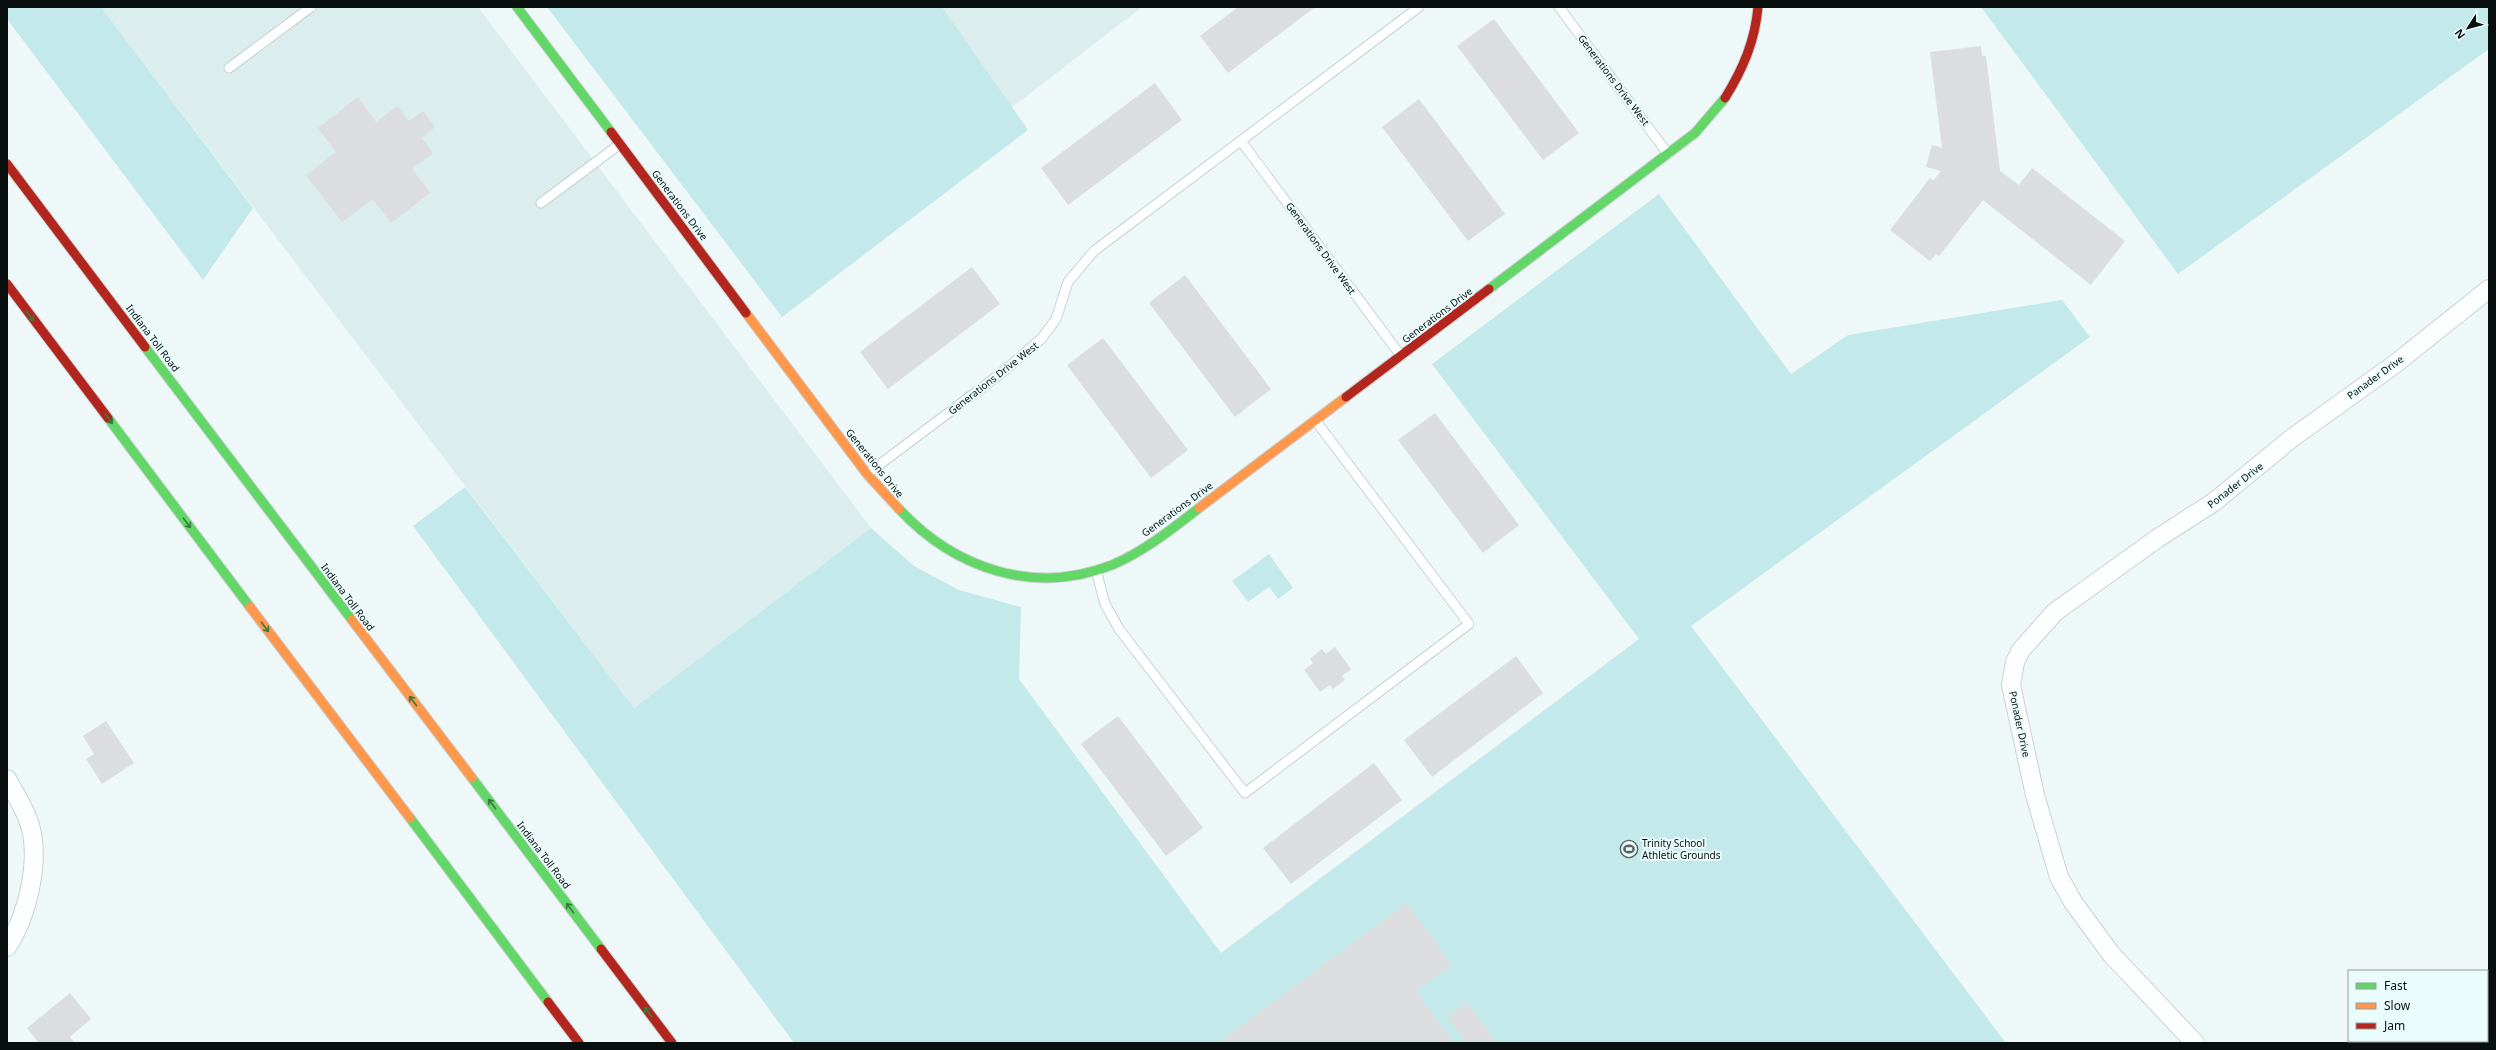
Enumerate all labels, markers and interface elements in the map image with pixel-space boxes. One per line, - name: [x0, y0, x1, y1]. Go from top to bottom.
- north arrow: [2448, 8, 2488, 48]
- text: N: [2451, 26, 2468, 42]
- street label: Generations Drive West: [1575, 32, 1653, 129]
- street label: Generations Drive: [649, 167, 711, 243]
- street label: Generations Drive West: [1283, 199, 1359, 297]
- street label: Generations Drive: [1399, 284, 1475, 346]
- street label: Indiana Toll Road: [123, 301, 183, 375]
- one-way arrow: [26, 310, 35, 321]
- street label: Generations Drive West: [945, 338, 1041, 418]
- street label: Panader Drive: [2344, 352, 2406, 402]
- one-way arrow: [105, 414, 113, 425]
- street label: Generations Drive: [843, 426, 907, 501]
- street label: Ponader Drive: [2204, 459, 2266, 511]
- street label: Generations Drive: [1139, 478, 1216, 540]
- one-way arrow: [183, 518, 191, 529]
- street label: Indiana Toll Road: [318, 560, 378, 634]
- one-way arrow: [261, 621, 270, 632]
- street label: Ponader Drive: [2006, 690, 2034, 759]
- one-way arrow: [409, 695, 418, 706]
- one-way arrow: [488, 799, 496, 810]
- street label: Indiana Toll Road: [514, 818, 574, 892]
- place label: Trinity School Athletic Grounds: [1642, 836, 1721, 862]
- sports icon: Trinity School Athletic Grounds: [1619, 839, 1639, 859]
- one-way arrow: [566, 903, 575, 914]
- legend: [2348, 970, 2488, 1042]
- text: Fast: [2384, 977, 2408, 994]
- text: Slow: [2384, 997, 2411, 1014]
- one-way arrow: [644, 1006, 653, 1017]
- text: Jam: [2383, 1017, 2405, 1034]

